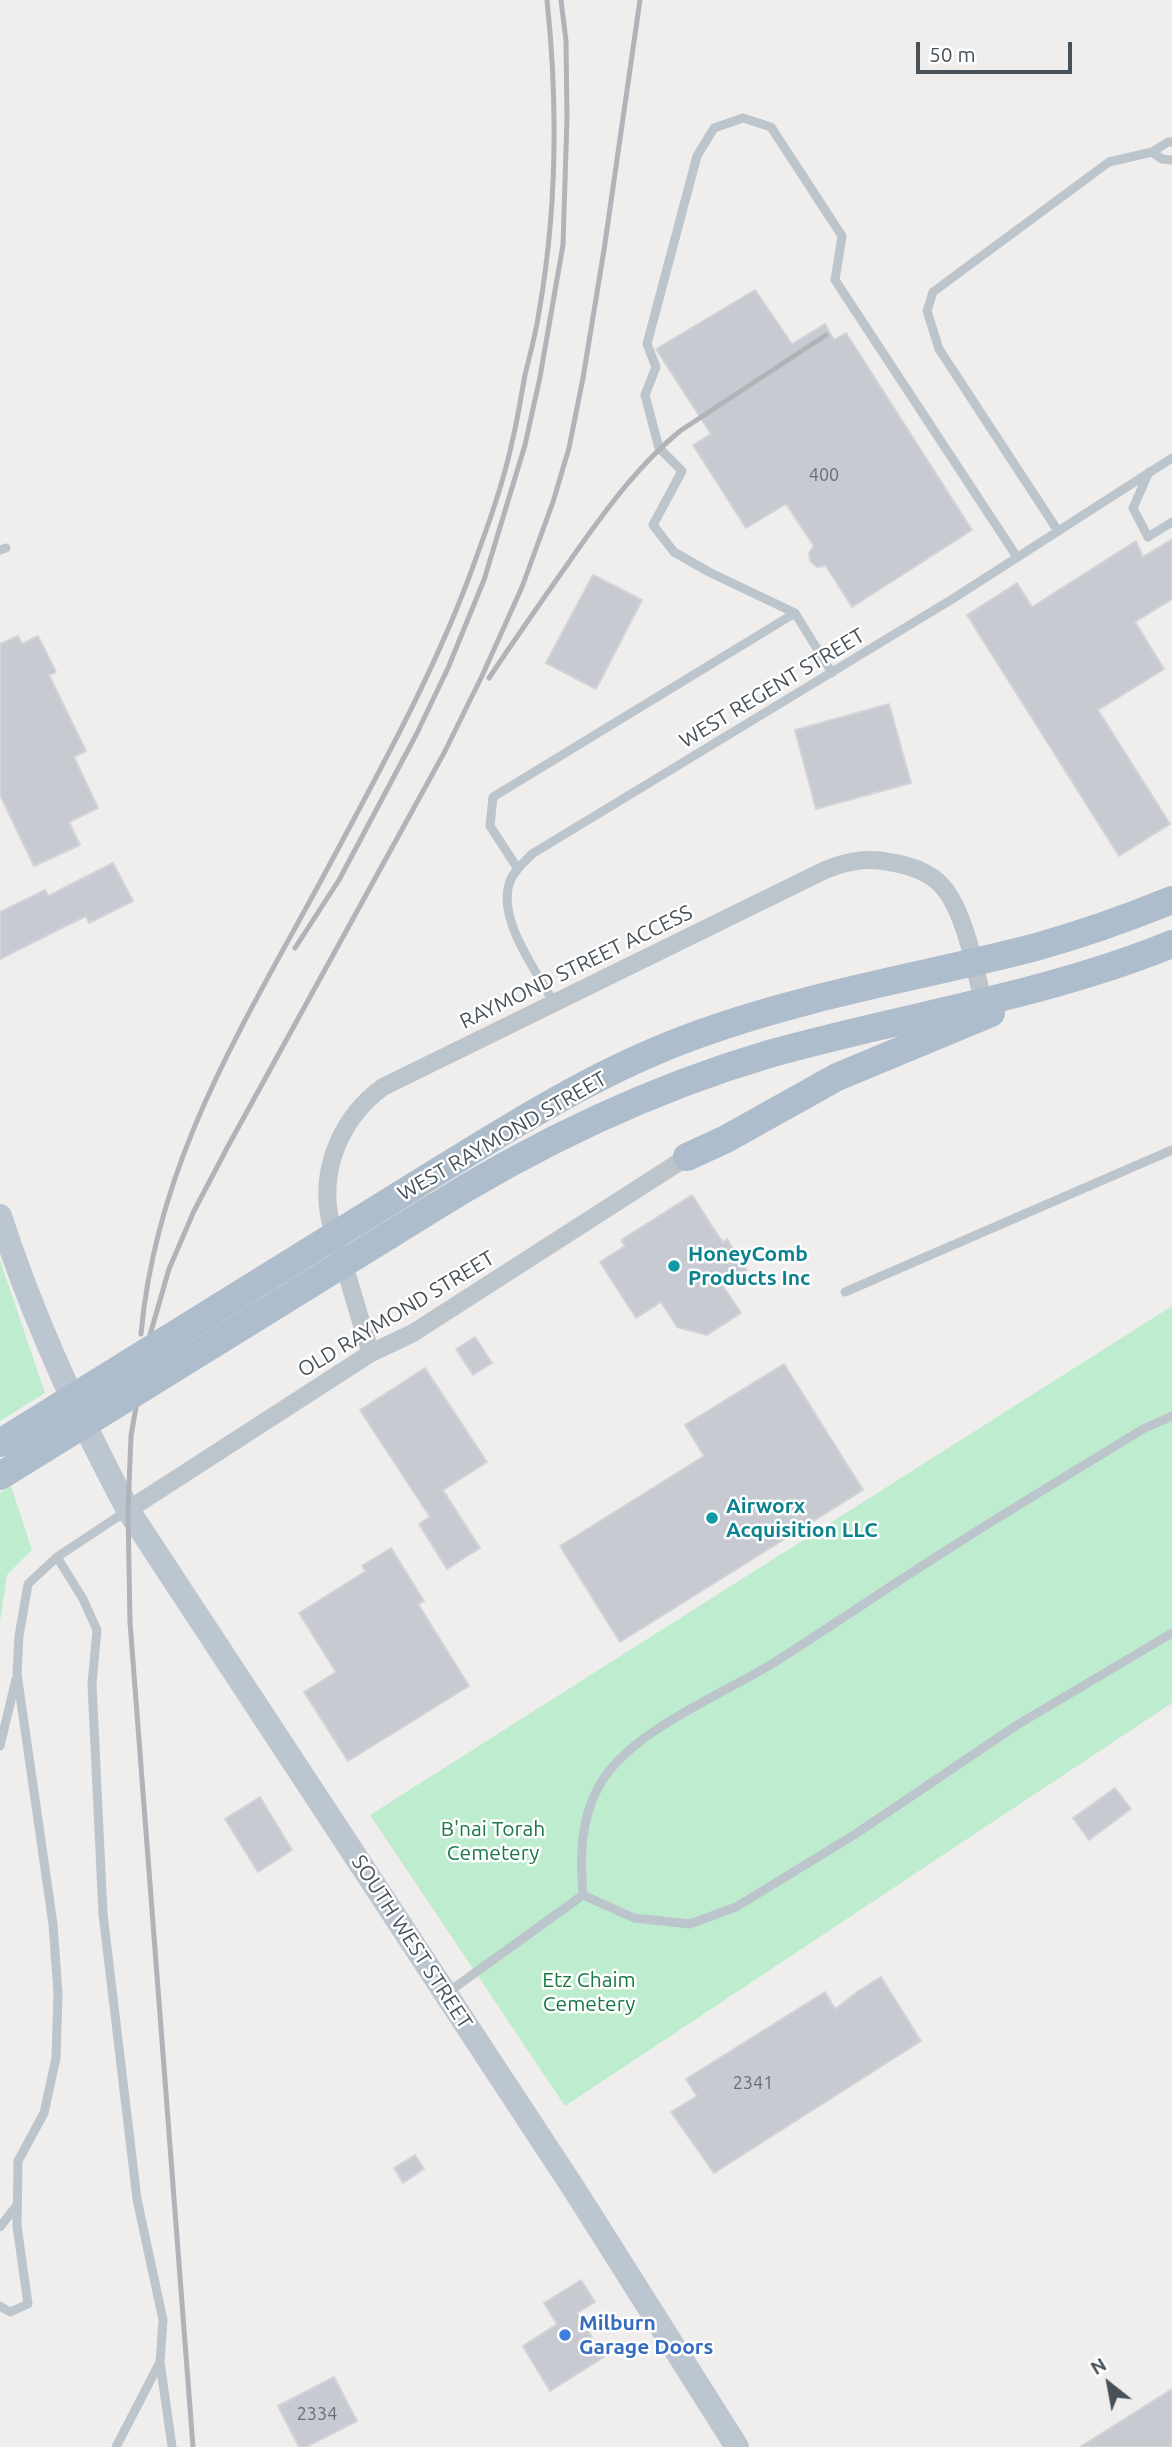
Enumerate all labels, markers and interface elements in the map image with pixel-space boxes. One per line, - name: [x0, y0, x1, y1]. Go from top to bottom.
- scale bar: [920, 28, 1076, 72]
- text: 50 m: [929, 42, 976, 66]
- house number: 400: [809, 464, 839, 486]
- street label: WEST REGENT STREET: [675, 623, 869, 753]
- street label: RAYMOND STREET ACCESS: [456, 900, 696, 1034]
- street label: WEST RAYMOND STREET: [393, 1066, 611, 1206]
- place label: HoneyComb Products Inc: [688, 1241, 810, 1291]
- street label: OLD RAYMOND STREET: [293, 1245, 499, 1383]
- marker: HoneyComb Products Inc: [666, 1258, 682, 1274]
- place label: Airworx Acquisition LLC: [726, 1493, 878, 1543]
- marker: Airworx Acquisition LLC: [704, 1510, 720, 1526]
- park label: B'nai Torah Cemetery: [441, 1816, 545, 1866]
- street label: SOUTH WEST STREET: [346, 1850, 478, 2034]
- park label: Etz Chaim Cemetery: [542, 1967, 636, 2017]
- house number: 2341: [733, 2072, 773, 2094]
- place label: Milburn Garage Doors: [579, 2310, 713, 2360]
- marker: Milburn Garage Doors: [557, 2327, 573, 2343]
- north arrow: [1074, 2349, 1144, 2419]
- text: N: [1086, 2353, 1110, 2379]
- house number: 2334: [297, 2403, 337, 2425]

